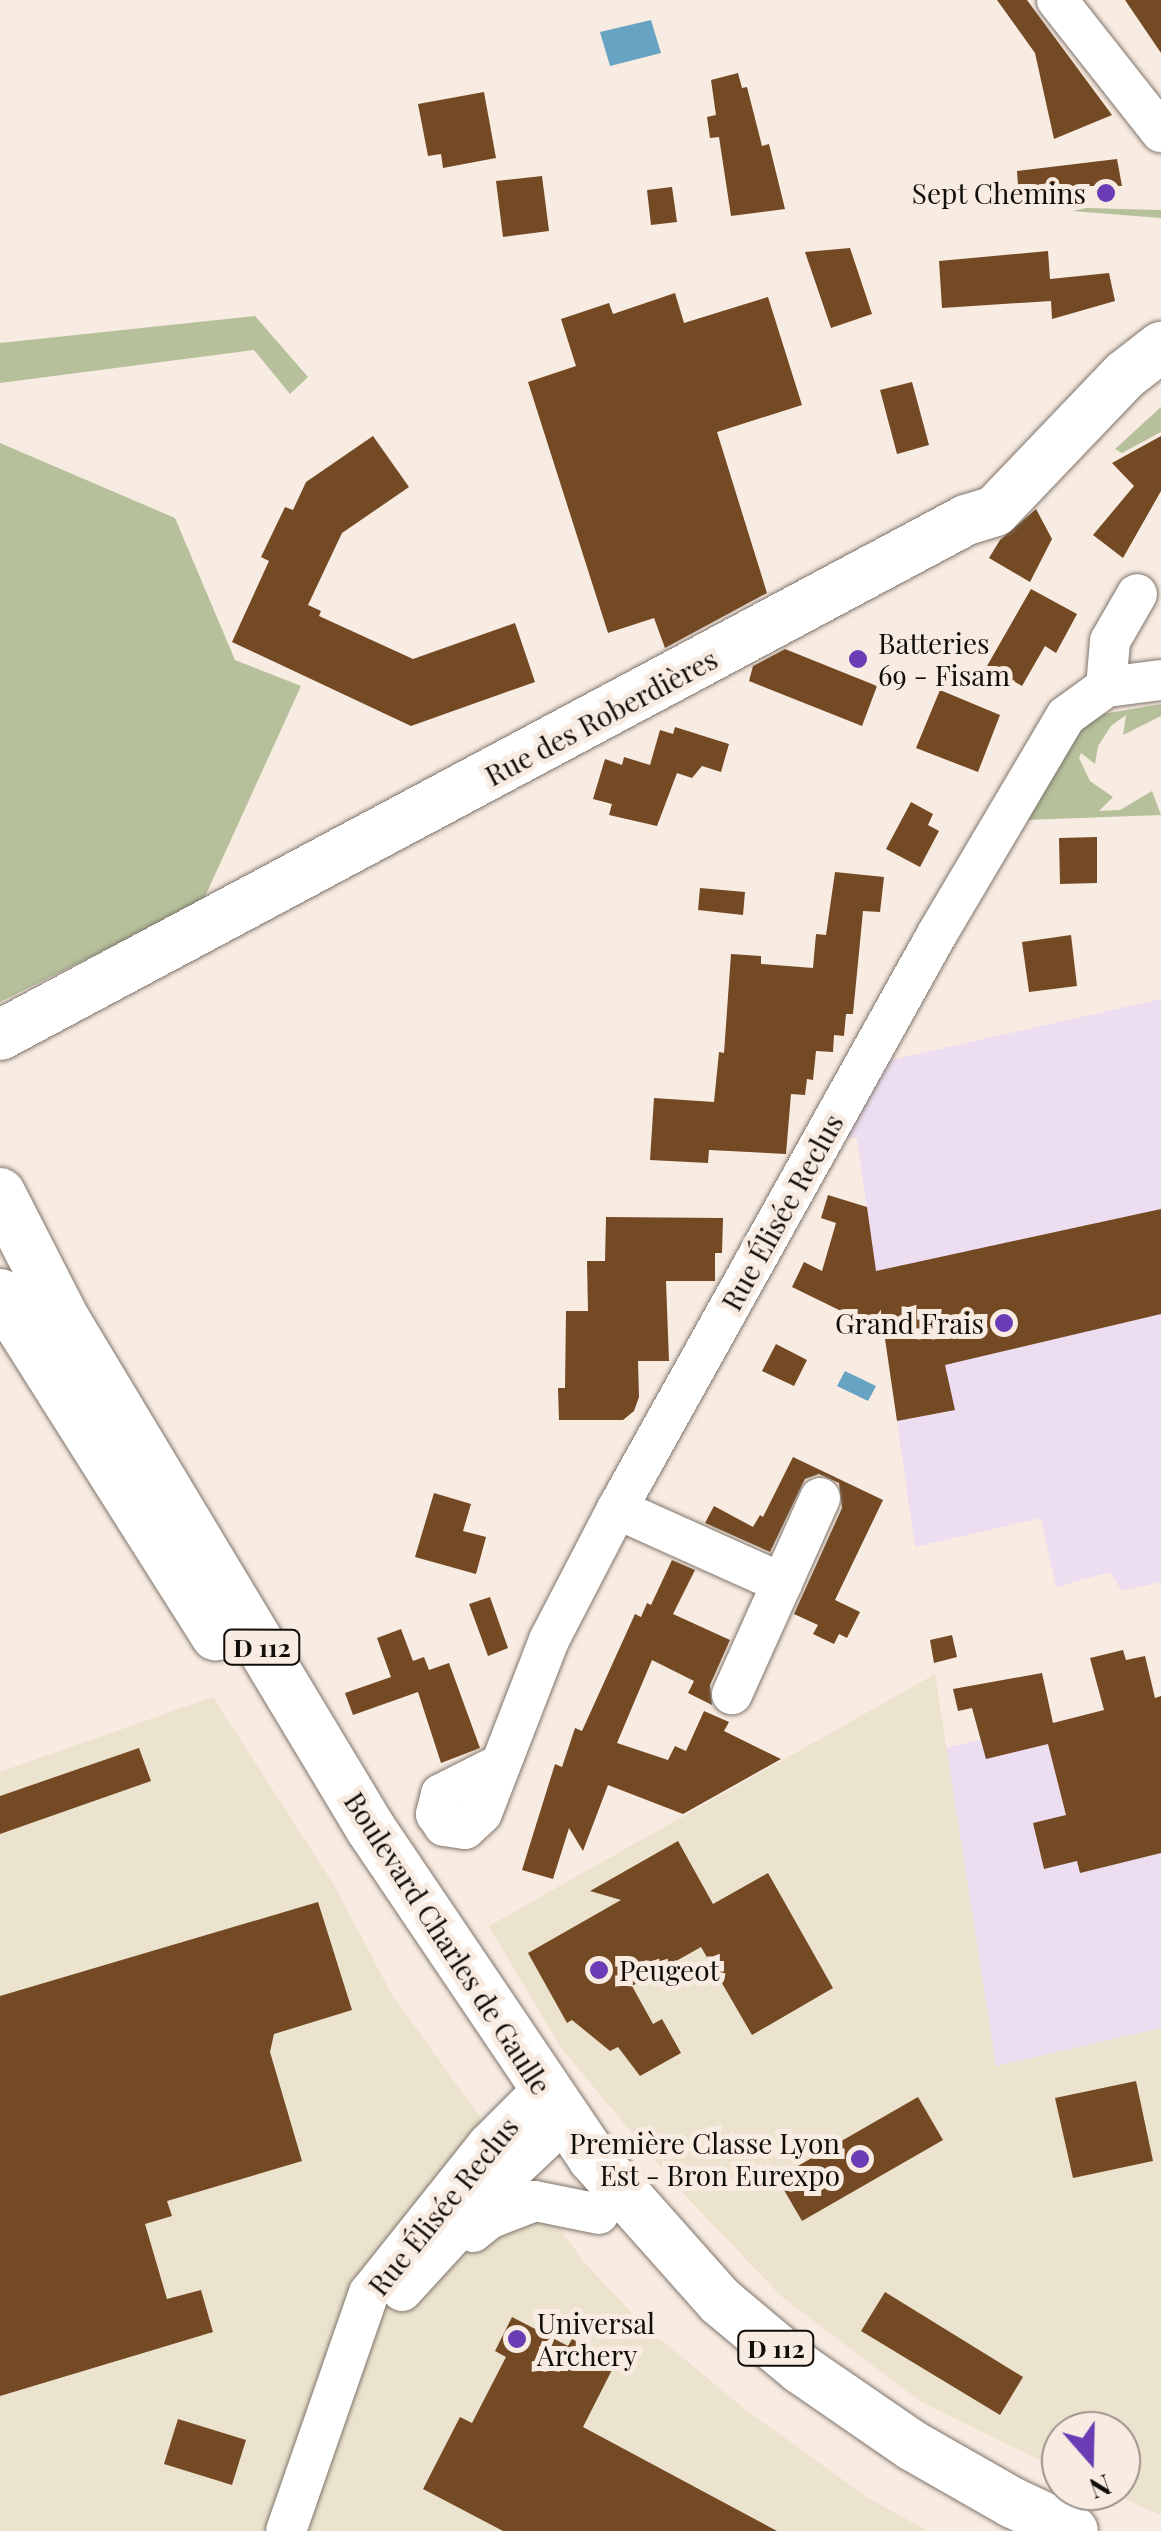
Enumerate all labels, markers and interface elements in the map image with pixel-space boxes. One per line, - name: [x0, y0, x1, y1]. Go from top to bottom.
- place label: Sept Chemins: [911, 176, 1086, 210]
- marker: Sept Chemins: [1095, 182, 1117, 204]
- place label: Batteries 69 - Fisam: [878, 626, 1010, 692]
- street label: Rue des Roberdières: [479, 642, 723, 792]
- marker: Batteries 69 - Fisam: [847, 648, 869, 670]
- street label: Rue Élisée Reclus: [714, 1108, 850, 1316]
- place label: Grand Frais: [835, 1306, 984, 1340]
- marker: Grand Frais: [993, 1312, 1015, 1334]
- road number: D 112: [222, 1627, 302, 1667]
- street label: Boulevard Charles de Gaulle: [338, 1786, 558, 2100]
- place label: Peugeot: [619, 1953, 719, 1987]
- marker: Peugeot: [588, 1959, 610, 1981]
- street label: Rue Élisée Reclus: [361, 2110, 525, 2302]
- place label: Première Classe Lyon Est - Bron Eurexpo: [569, 2126, 840, 2192]
- marker: Première Classe Lyon Est - Bron Eurexpo: [849, 2148, 871, 2170]
- place label: Universal Archery: [537, 2306, 655, 2372]
- marker: Universal Archery: [506, 2328, 528, 2350]
- road number: D 112: [736, 2328, 816, 2368]
- north arrow: [1041, 2411, 1141, 2511]
- text: N: [1085, 2467, 1117, 2509]

